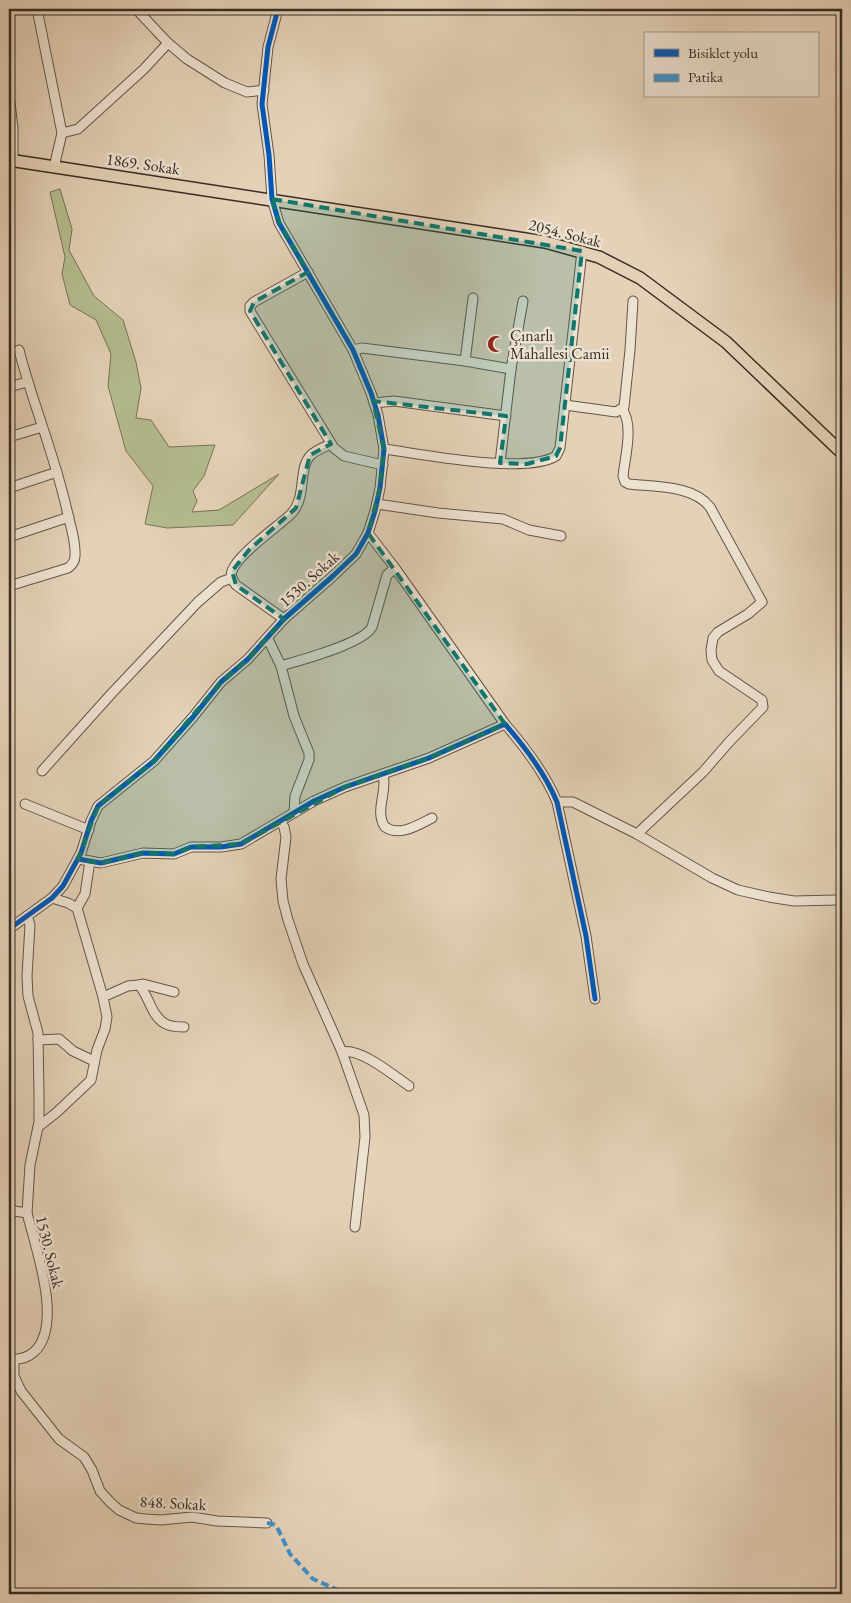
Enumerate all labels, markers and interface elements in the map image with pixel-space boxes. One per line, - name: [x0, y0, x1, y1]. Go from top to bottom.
- legend: [644, 32, 818, 98]
- text: Bisiklet yolu: [688, 43, 758, 62]
- text: Patika: [688, 67, 723, 86]
- street label: 1869. Sokak: [105, 148, 182, 180]
- street label: 2054. Sokak: [526, 214, 604, 252]
- place label: Çınarlı Mahallesi Camii: [510, 325, 609, 364]
- mosque icon: Çınarlı Mahallesi Camii: [486, 334, 506, 354]
- street label: 1530. Sokak: [274, 546, 344, 612]
- street label: 1530. Sokak: [31, 1213, 69, 1291]
- street label: 848. Sokak: [139, 1491, 207, 1515]

